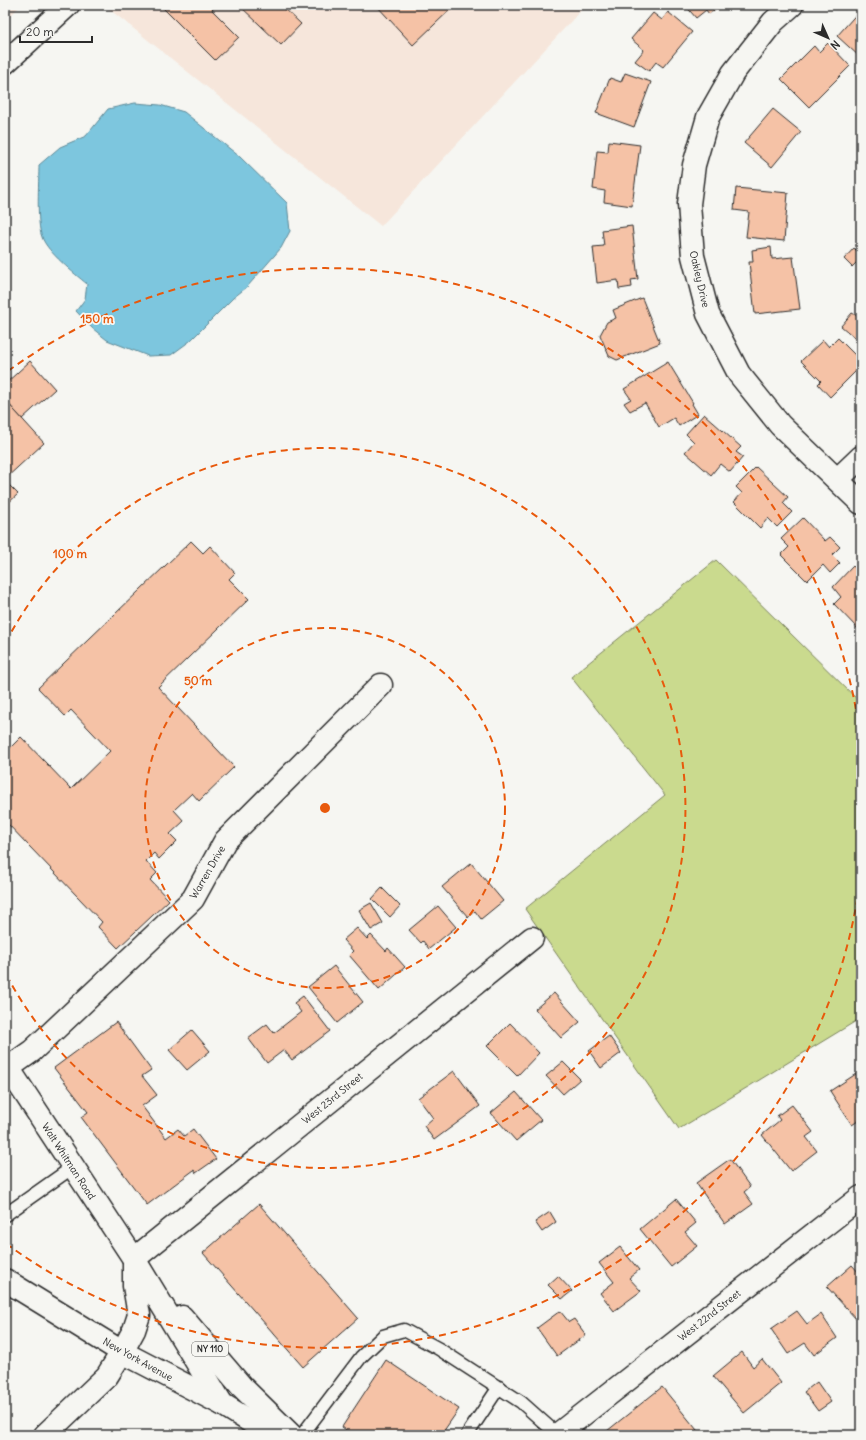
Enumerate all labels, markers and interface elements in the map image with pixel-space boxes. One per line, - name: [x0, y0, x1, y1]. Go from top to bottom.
- scale bar: [20, 18, 92, 44]
- north arrow: [808, 18, 848, 58]
- text: 20 m: [26, 24, 54, 39]
- text: N: [827, 37, 843, 53]
- street label: Oakley Drive: [687, 249, 712, 309]
- text: 150 m: [81, 311, 114, 326]
- text: 100 m: [53, 546, 87, 561]
- text: 50 m: [184, 673, 213, 688]
- centre of rings: [318, 801, 332, 815]
- street label: Warren Drive: [187, 843, 228, 901]
- street label: West 23rd Street: [299, 1070, 366, 1127]
- street label: Walt Whitman Road: [39, 1120, 98, 1202]
- street label: West 22nd Street: [675, 1286, 744, 1344]
- street label: New York Avenue: [100, 1335, 175, 1384]
- road number: NY 110: [192, 1342, 228, 1356]

